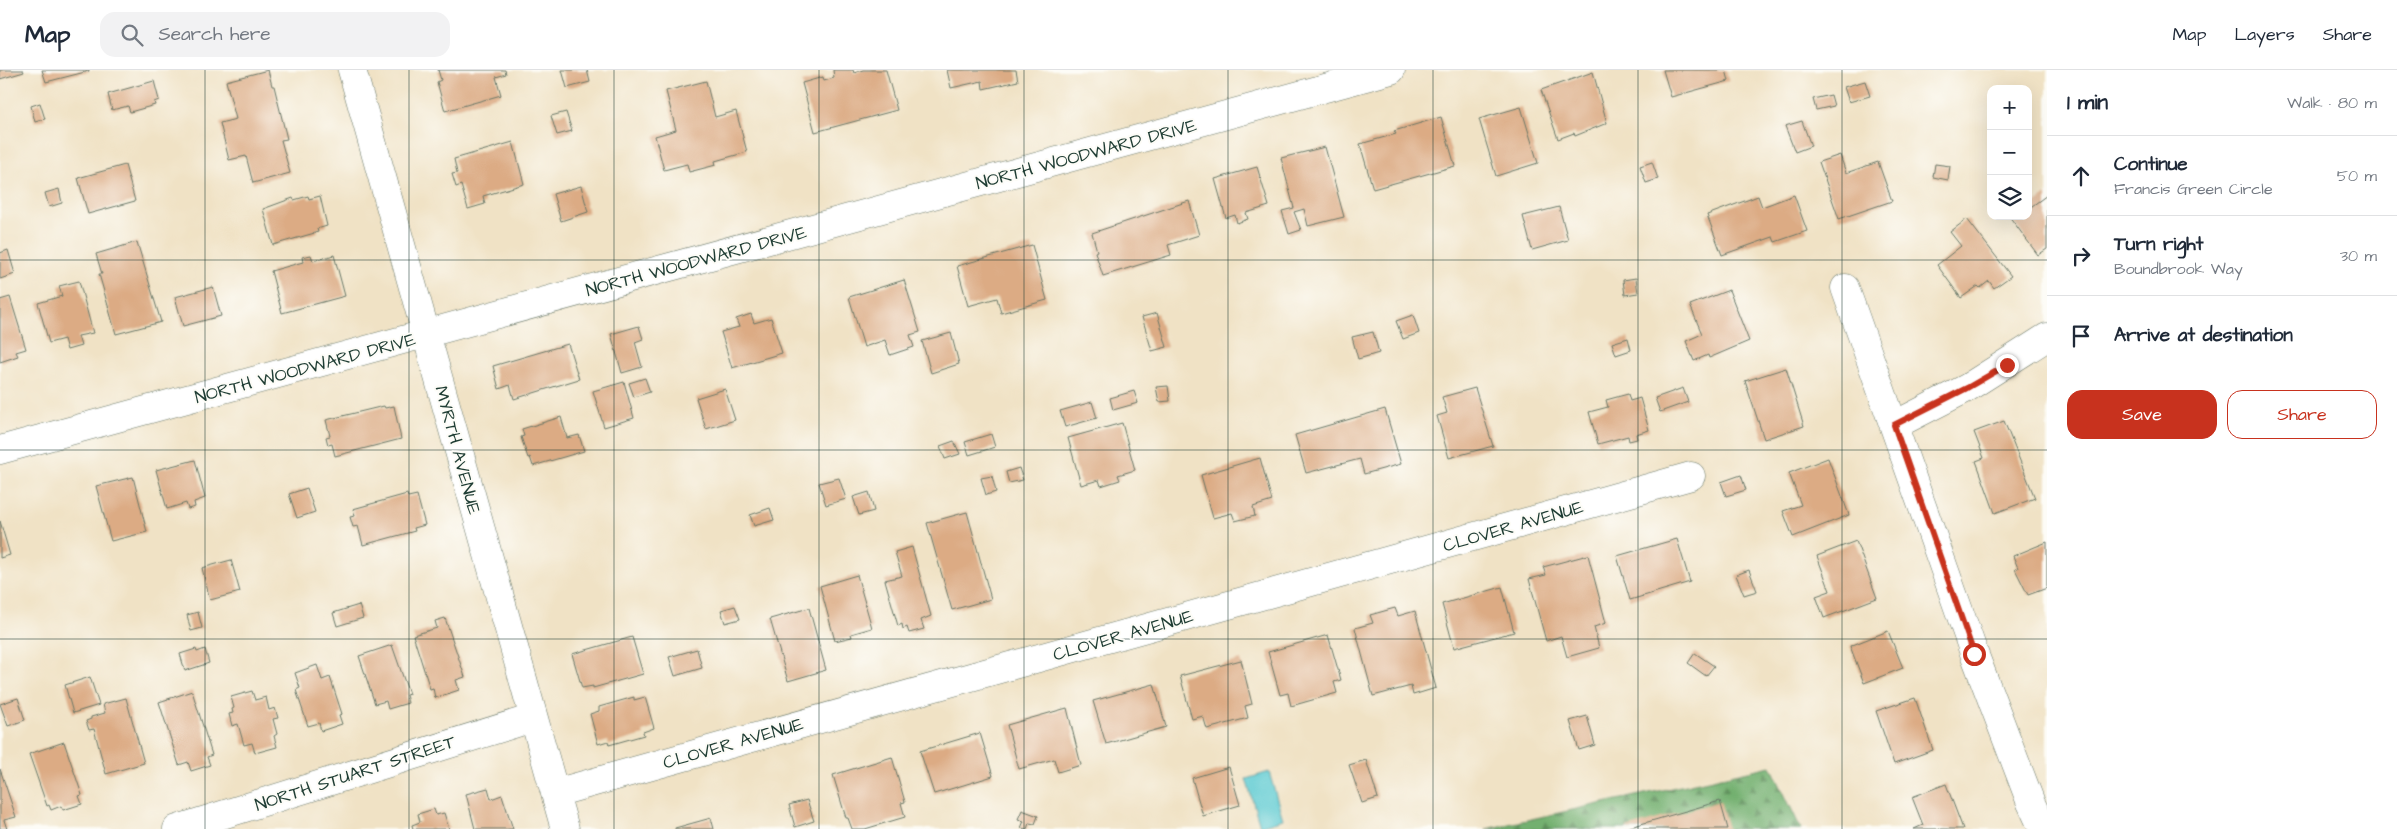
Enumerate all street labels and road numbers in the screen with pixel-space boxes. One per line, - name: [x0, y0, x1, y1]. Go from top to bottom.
- street label: NORTH WOODWARD DRIVE: [973, 113, 1200, 196]
- street label: NORTH WOODWARD DRIVE: [583, 220, 810, 303]
- street label: NORTH WOODWARD DRIVE: [192, 327, 419, 410]
- street label: MYRTH AVENUE: [428, 383, 487, 518]
- street label: CLOVER AVENUE: [1440, 494, 1586, 558]
- street label: CLOVER AVENUE: [1050, 603, 1196, 667]
- street label: CLOVER AVENUE: [660, 711, 806, 775]
- street label: NORTH STUART STREET: [252, 729, 459, 818]

